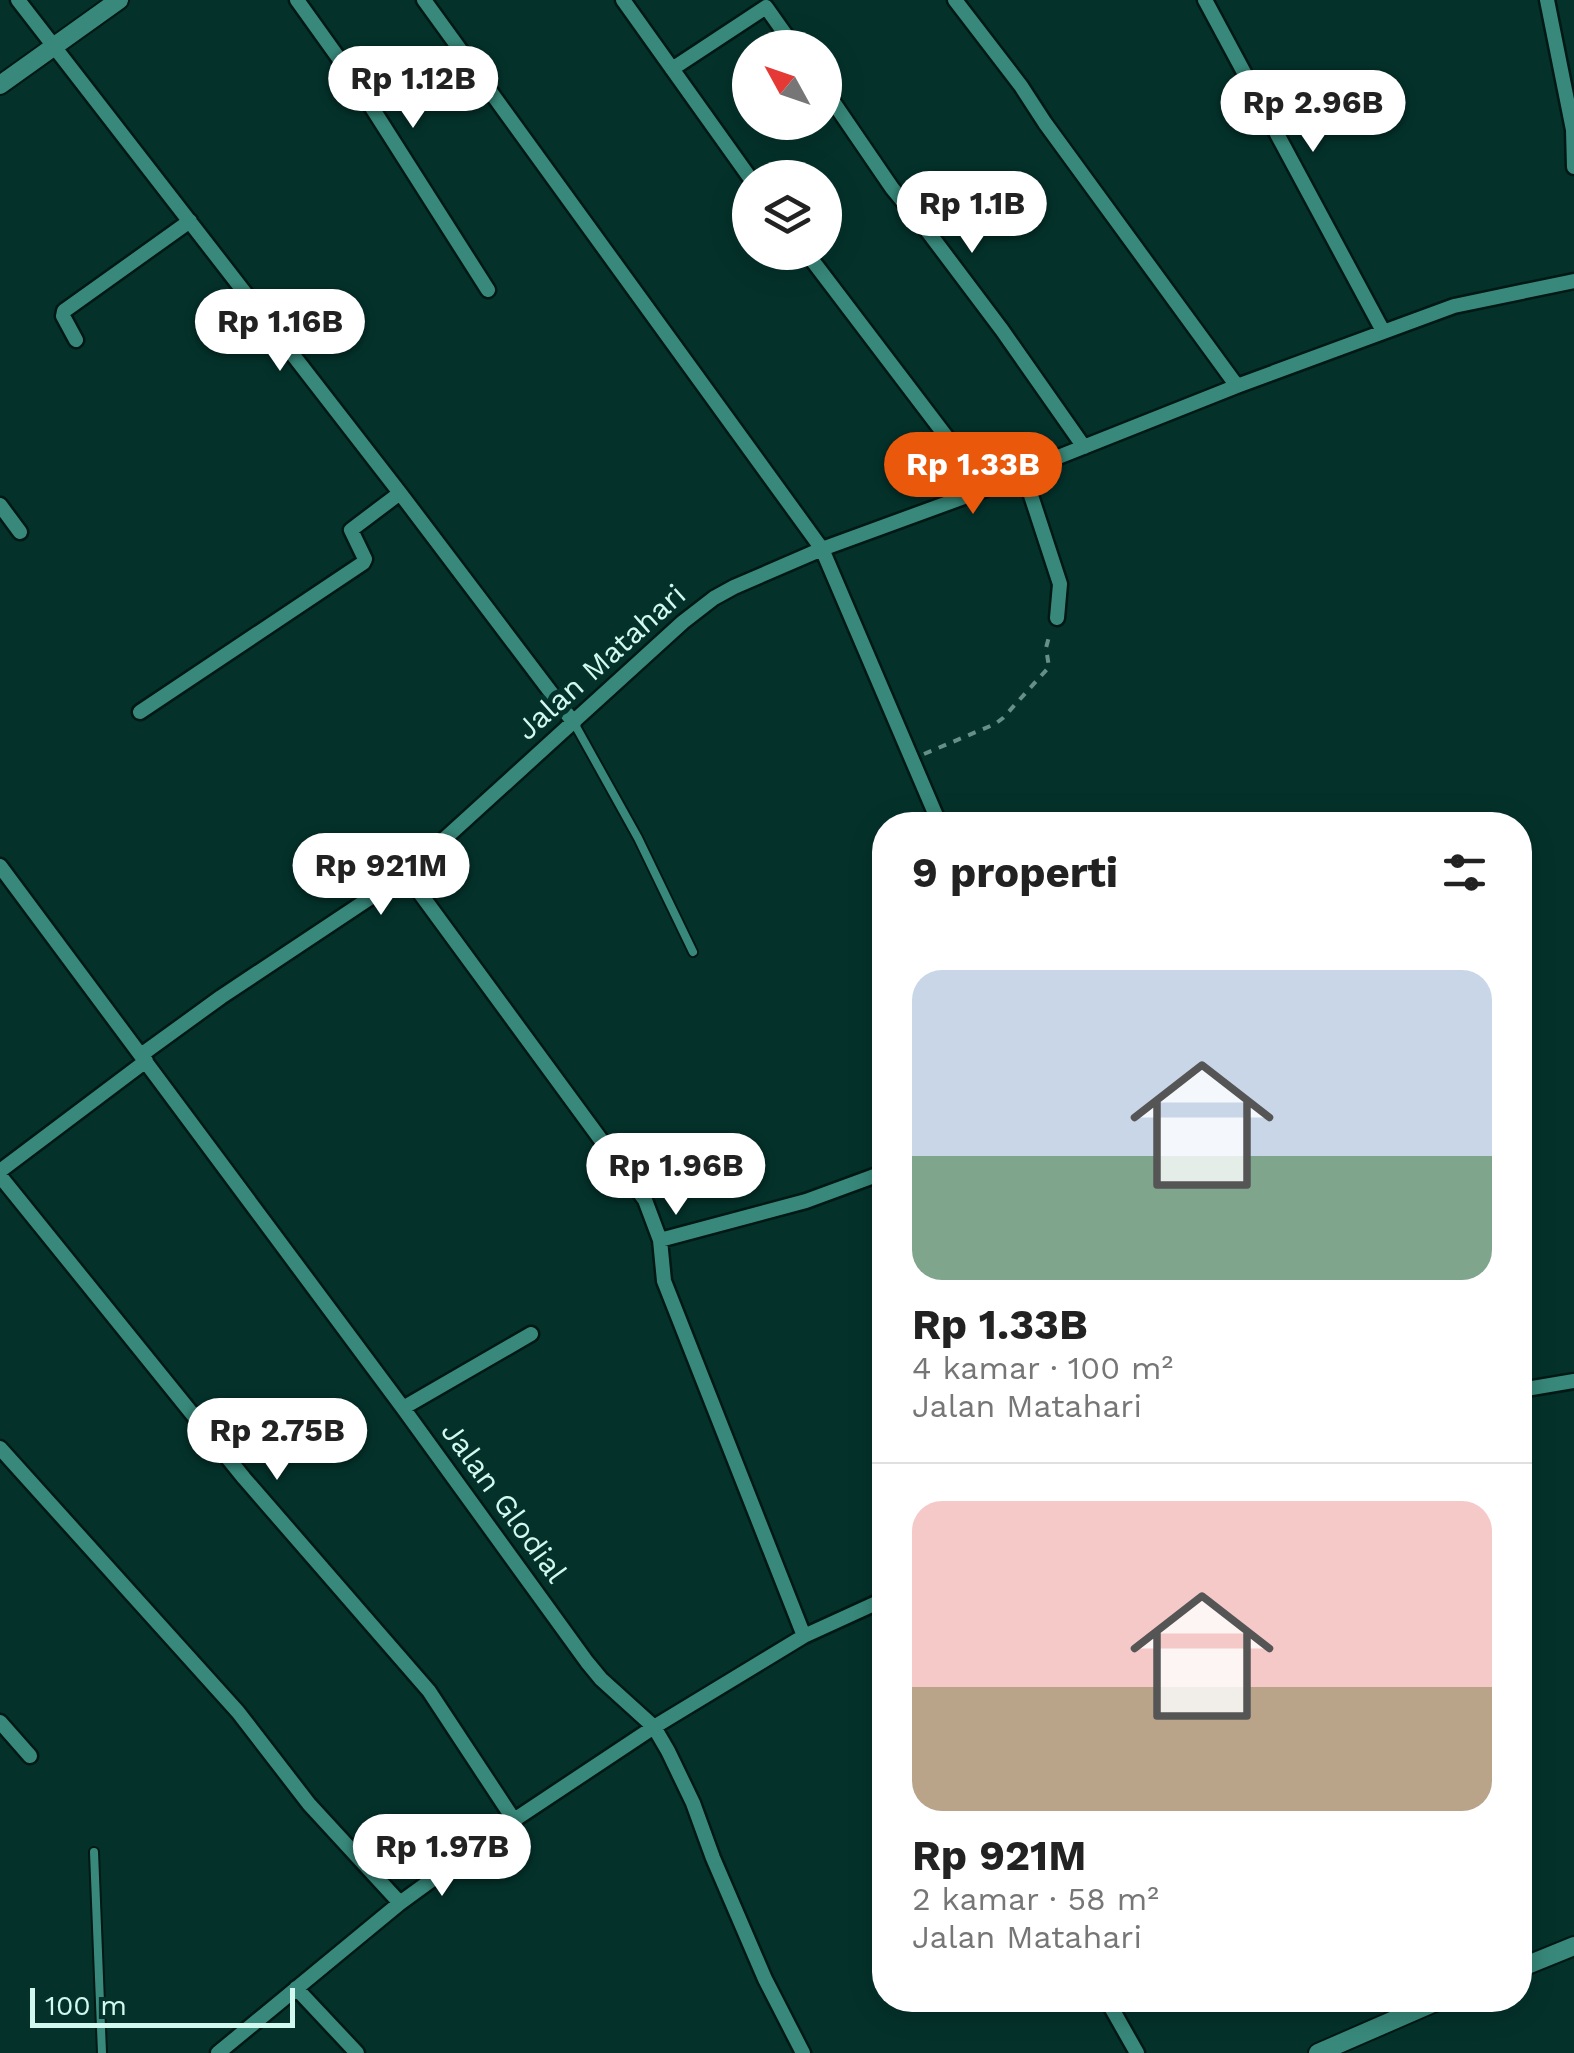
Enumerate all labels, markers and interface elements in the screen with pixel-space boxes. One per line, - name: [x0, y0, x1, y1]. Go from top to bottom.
- north arrow: [732, 30, 842, 140]
- map controls: [732, 30, 842, 270]
- pin: Rp 1.12B: [310, 46, 516, 131]
- text: Rp 1.12B: [350, 59, 476, 97]
- pin: Rp 2.96B: [1210, 70, 1416, 155]
- text: Rp 2.96B: [1243, 83, 1383, 121]
- button: layers: [732, 160, 842, 270]
- pin: Rp 1.1B: [880, 171, 1064, 256]
- text: Rp 1.1B: [919, 184, 1025, 222]
- pin: Rp 1.16B: [177, 289, 383, 374]
- text: Rp 1.16B: [217, 302, 343, 340]
- pin: Rp 1.33B: [870, 432, 1076, 517]
- text: Rp 1.33B: [906, 445, 1040, 483]
- street label: Jalan Matahari: [509, 577, 692, 747]
- pin: Rp 921M: [289, 833, 473, 918]
- icon: filters: [1437, 845, 1492, 900]
- text: Rp 921M: [315, 846, 447, 884]
- text: 9 properti: [912, 848, 1118, 897]
- icon: home: [1112, 1035, 1292, 1215]
- pin: Rp 1.96B: [573, 1133, 779, 1218]
- text: Rp 1.96B: [608, 1146, 744, 1184]
- text: Rp 1.33B: [912, 1300, 1088, 1349]
- text: 4 kamar · 100 m²: [912, 1349, 1173, 1387]
- text: Jalan Matahari: [912, 1387, 1142, 1425]
- pin: Rp 2.75B: [174, 1398, 380, 1483]
- text: Rp 2.75B: [209, 1411, 345, 1449]
- street label: Jalan Glodial: [434, 1414, 574, 1589]
- icon: home: [1112, 1566, 1292, 1746]
- pin: Rp 1.97B: [339, 1814, 545, 1899]
- text: Rp 1.97B: [375, 1827, 509, 1865]
- text: Rp 921M: [912, 1831, 1086, 1880]
- text: 2 kamar · 58 m²: [912, 1880, 1159, 1918]
- text: Jalan Matahari: [912, 1918, 1142, 1956]
- scale bar: [30, 1983, 295, 2028]
- text: 100 m: [45, 1989, 127, 2022]

